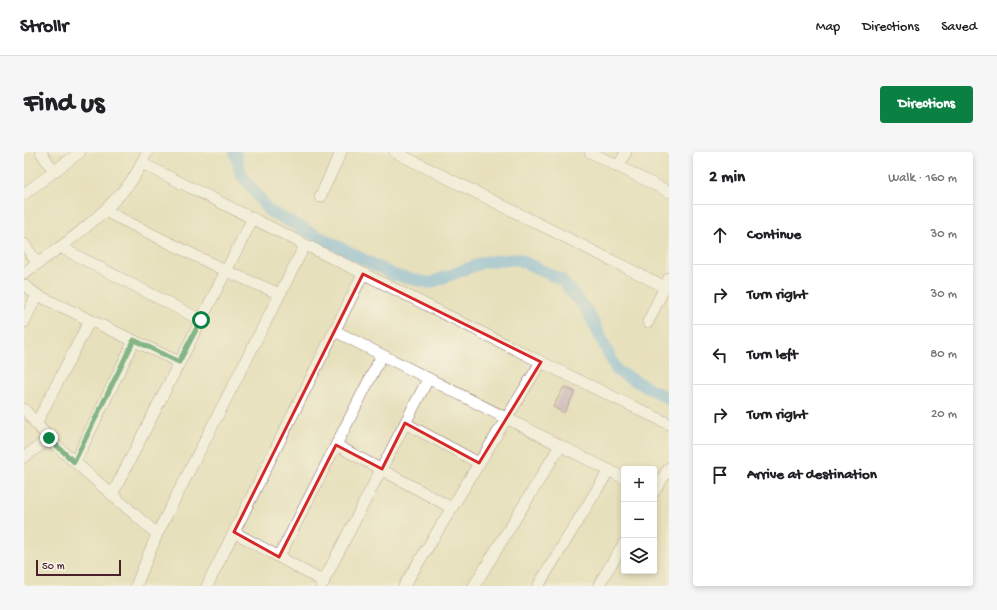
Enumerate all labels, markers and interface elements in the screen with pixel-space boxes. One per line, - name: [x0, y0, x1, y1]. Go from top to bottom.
- text: Strollr: [20, 16, 68, 39]
- text: Map: [816, 19, 840, 36]
- text: Directions: [862, 19, 919, 36]
- text: Saved: [941, 19, 977, 36]
- button: Directions: [880, 86, 973, 123]
- text: Find us: [24, 88, 104, 121]
- text: 2 min: [709, 168, 745, 188]
- text: Walk · 160 m: [888, 171, 957, 186]
- icon: ahead: [709, 224, 731, 246]
- text: Continue: [747, 226, 801, 244]
- text: 30 m: [931, 227, 957, 242]
- icon: right: [709, 284, 731, 306]
- text: Turn right: [747, 286, 807, 304]
- text: 30 m: [931, 287, 957, 302]
- route start: [192, 311, 210, 329]
- icon: left: [709, 344, 731, 366]
- text: Turn left: [747, 346, 798, 364]
- text: 80 m: [930, 347, 957, 362]
- icon: right: [709, 404, 731, 426]
- text: Turn right: [747, 406, 807, 424]
- text: 20 m: [931, 407, 957, 422]
- route end: [40, 429, 58, 447]
- icon: arrive: [709, 464, 731, 486]
- map controls: [621, 466, 657, 574]
- button: +: [621, 466, 657, 502]
- text: Arrive at destination: [747, 466, 877, 484]
- button: −: [621, 502, 657, 538]
- button: layers: [621, 538, 657, 574]
- scale bar: [36, 558, 121, 577]
- text: 50 m: [42, 561, 64, 573]

